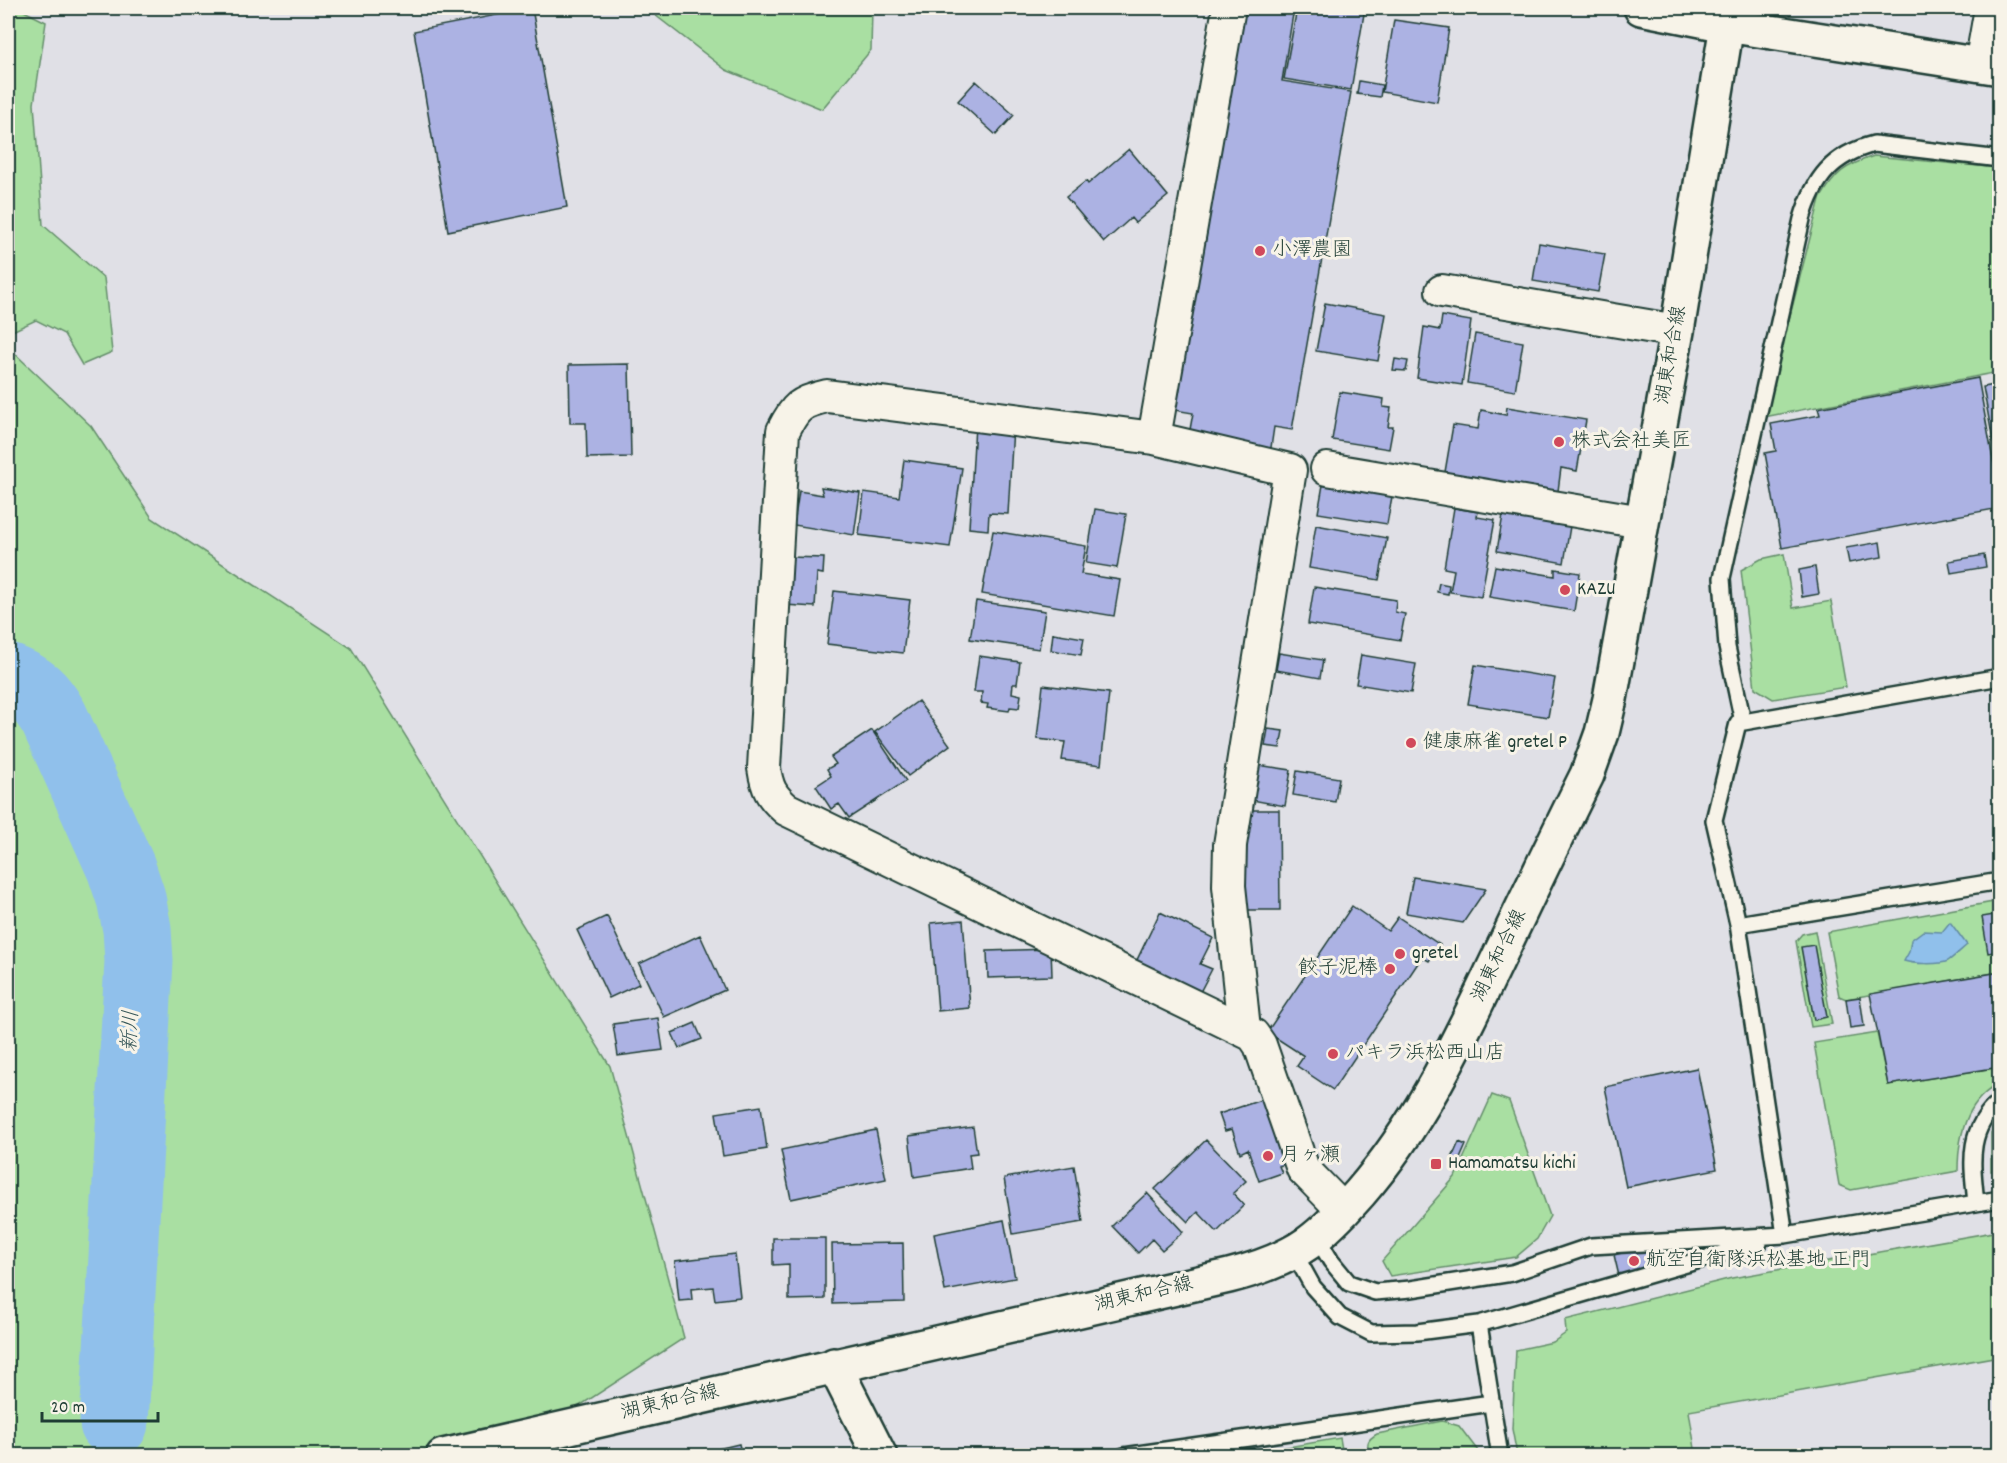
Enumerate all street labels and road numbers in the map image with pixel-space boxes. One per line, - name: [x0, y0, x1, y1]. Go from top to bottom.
- street label: 湖東和合線: [1650, 303, 1694, 407]
- street label: 湖東和合線: [1465, 905, 1535, 1007]
- street label: 湖東和合線: [1092, 1270, 1196, 1320]
- street label: 湖東和合線: [618, 1378, 722, 1428]

